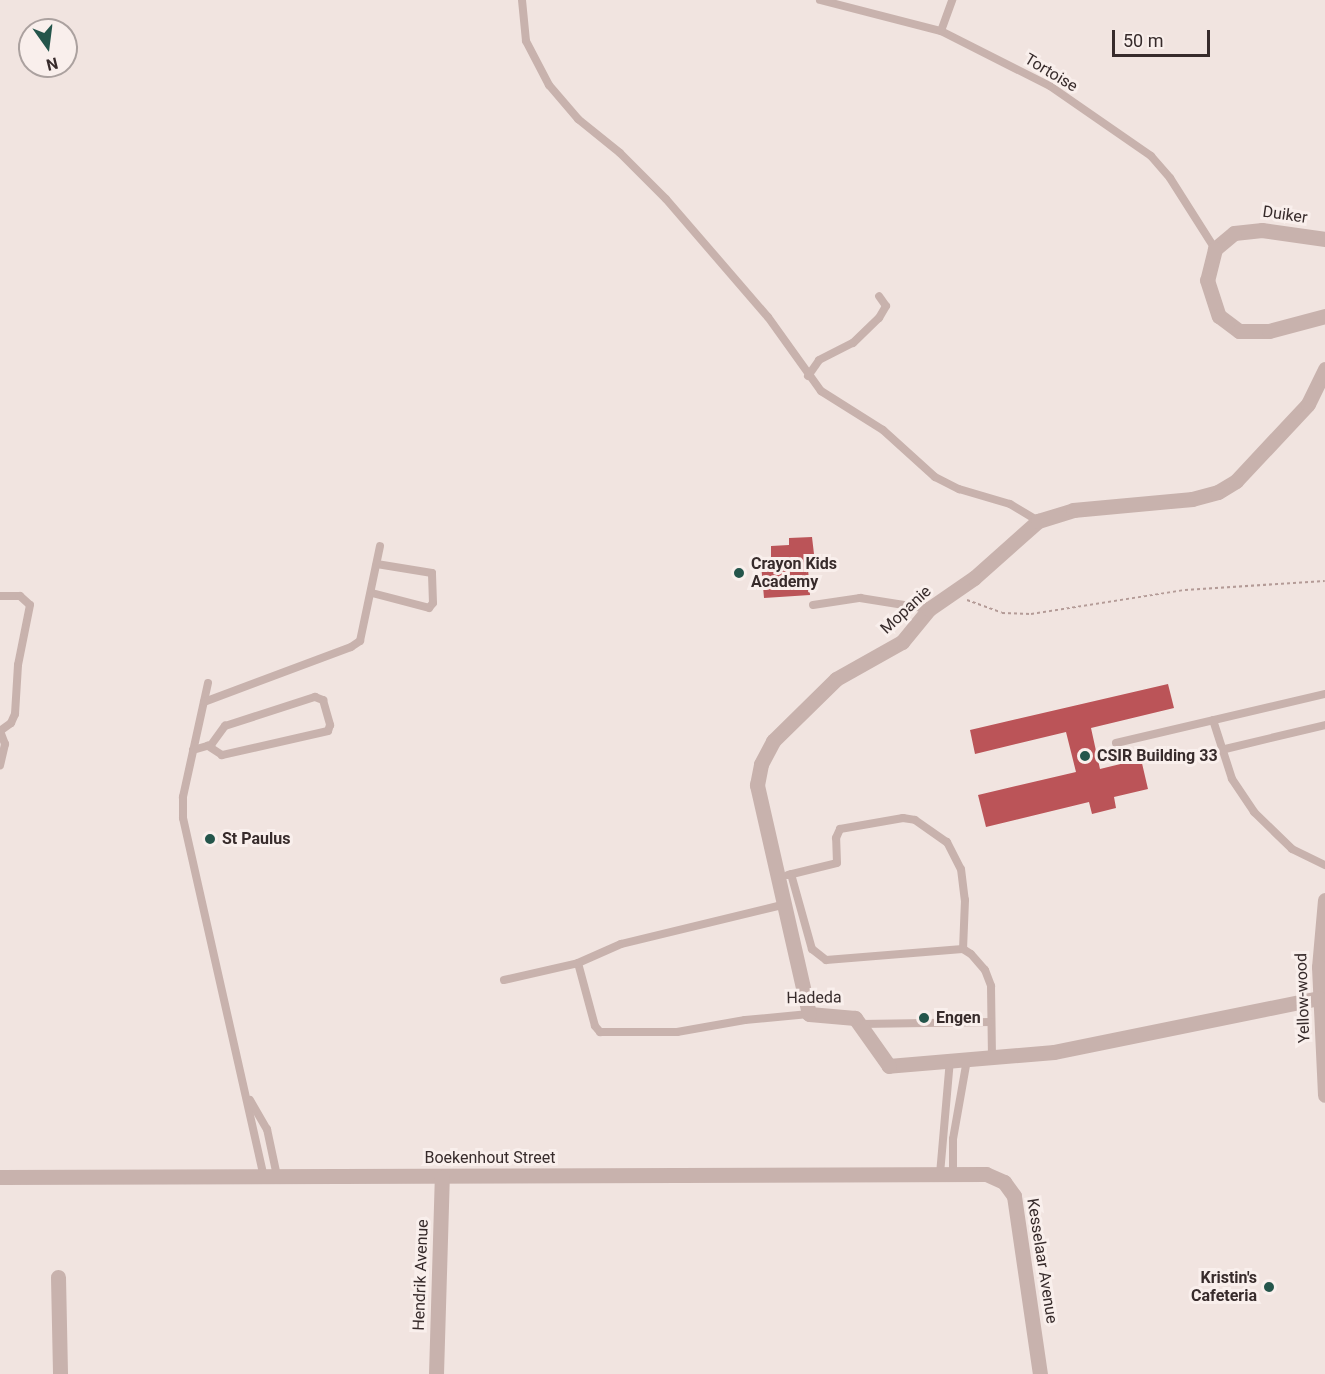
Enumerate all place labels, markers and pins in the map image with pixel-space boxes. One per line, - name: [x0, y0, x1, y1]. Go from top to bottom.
- place label: Crayon Kids Academy: [751, 554, 837, 592]
- marker: Crayon Kids Academy: [732, 566, 746, 580]
- place label: CSIR Building 33: [1097, 746, 1218, 766]
- marker: CSIR Building 33: [1078, 749, 1092, 763]
- place label: St Paulus: [222, 829, 290, 849]
- marker: St Paulus: [203, 832, 217, 846]
- place label: Engen: [936, 1008, 981, 1028]
- marker: Engen: [917, 1011, 931, 1025]
- place label: Kristin's Cafeteria: [1191, 1268, 1257, 1306]
- marker: Kristin's Cafeteria: [1262, 1280, 1276, 1294]

